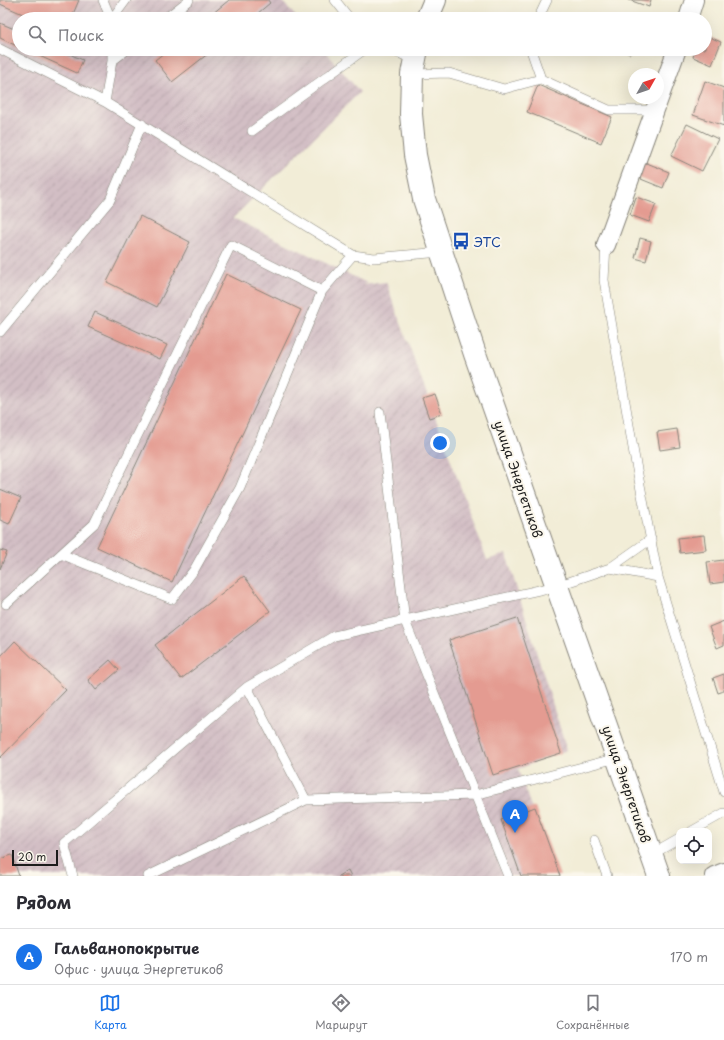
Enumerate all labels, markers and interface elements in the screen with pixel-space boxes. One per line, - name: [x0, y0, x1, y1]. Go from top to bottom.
- search box: [12, 12, 712, 56]
- icon: search: [26, 23, 48, 45]
- text: Поиск: [58, 23, 104, 46]
- north arrow: [628, 68, 664, 104]
- bus stop icon: ЭТС: [451, 231, 471, 251]
- place label: ЭТС: [473, 232, 501, 251]
- street label: улица Энергетиков: [490, 418, 548, 540]
- your location: [430, 433, 450, 453]
- street label: улица Энергетиков: [598, 723, 656, 845]
- pin: A: [502, 800, 528, 833]
- map controls: [676, 828, 712, 864]
- button: locate: [676, 828, 712, 864]
- scale bar: [12, 848, 58, 867]
- text: 20 m: [18, 848, 46, 865]
- text: Рядом: [16, 889, 71, 915]
- text: Гальванопокрытие: [54, 936, 199, 959]
- text: A: [24, 947, 34, 966]
- text: 170 m: [670, 947, 708, 966]
- text: Офис · улица Энергетиков: [54, 959, 223, 978]
- tab: Карта: [94, 992, 127, 1033]
- tab: Маршрут: [315, 992, 367, 1033]
- tab: Сохранённые: [556, 992, 630, 1033]

